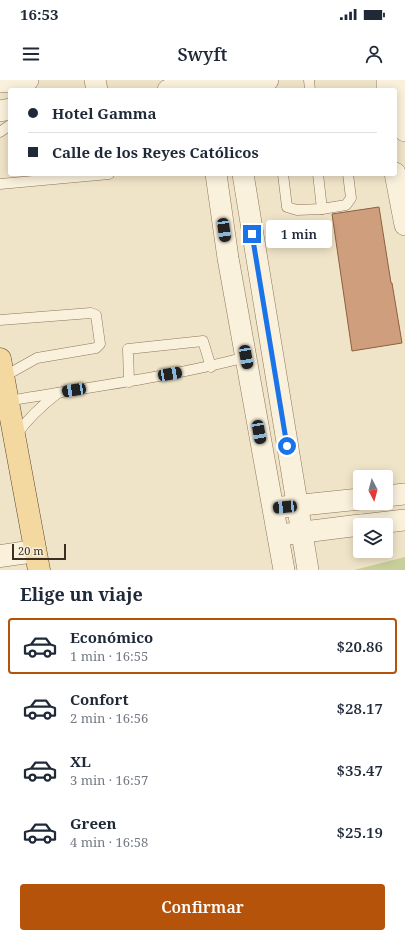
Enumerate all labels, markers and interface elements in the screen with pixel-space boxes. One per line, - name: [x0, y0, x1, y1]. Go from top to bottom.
- text: 16:53: [20, 4, 58, 24]
- text: Swyft: [178, 42, 227, 66]
- icon: menu: [20, 43, 42, 65]
- icon: person: [363, 43, 385, 65]
- text: Hotel Gamma: [52, 103, 156, 123]
- text: Calle de los Reyes Católicos: [52, 142, 259, 162]
- car: [216, 217, 232, 243]
- callout: 1 min: [266, 220, 332, 248]
- route end: [243, 225, 261, 243]
- text: 1 min: [281, 225, 317, 243]
- car: [238, 344, 254, 370]
- car: [157, 366, 183, 382]
- car: [61, 382, 87, 398]
- car: [251, 419, 267, 445]
- route start: [278, 437, 296, 455]
- north arrow: [353, 470, 393, 510]
- map controls: [353, 470, 393, 558]
- car: [273, 500, 297, 514]
- button: layers: [353, 518, 393, 558]
- scale bar: [12, 542, 66, 561]
- text: 20 m: [18, 543, 44, 558]
- text: Elige un viaje: [20, 582, 143, 606]
- text: Económico: [70, 627, 153, 647]
- icon: car: [22, 628, 58, 664]
- text: $20.86: [337, 636, 383, 656]
- text: 1 min · 16:55: [70, 647, 148, 665]
- text: Confort: [70, 689, 129, 709]
- icon: car: [22, 690, 58, 726]
- text: $28.17: [337, 698, 383, 718]
- text: 2 min · 16:56: [70, 709, 148, 727]
- text: XL: [70, 751, 91, 771]
- icon: car: [22, 752, 58, 788]
- text: $35.47: [337, 760, 383, 780]
- text: 3 min · 16:57: [70, 771, 148, 789]
- text: Green: [70, 813, 117, 833]
- icon: car: [22, 814, 58, 850]
- text: $25.19: [337, 822, 383, 842]
- text: 4 min · 16:58: [70, 833, 148, 851]
- button: Confirmar: [20, 884, 385, 930]

